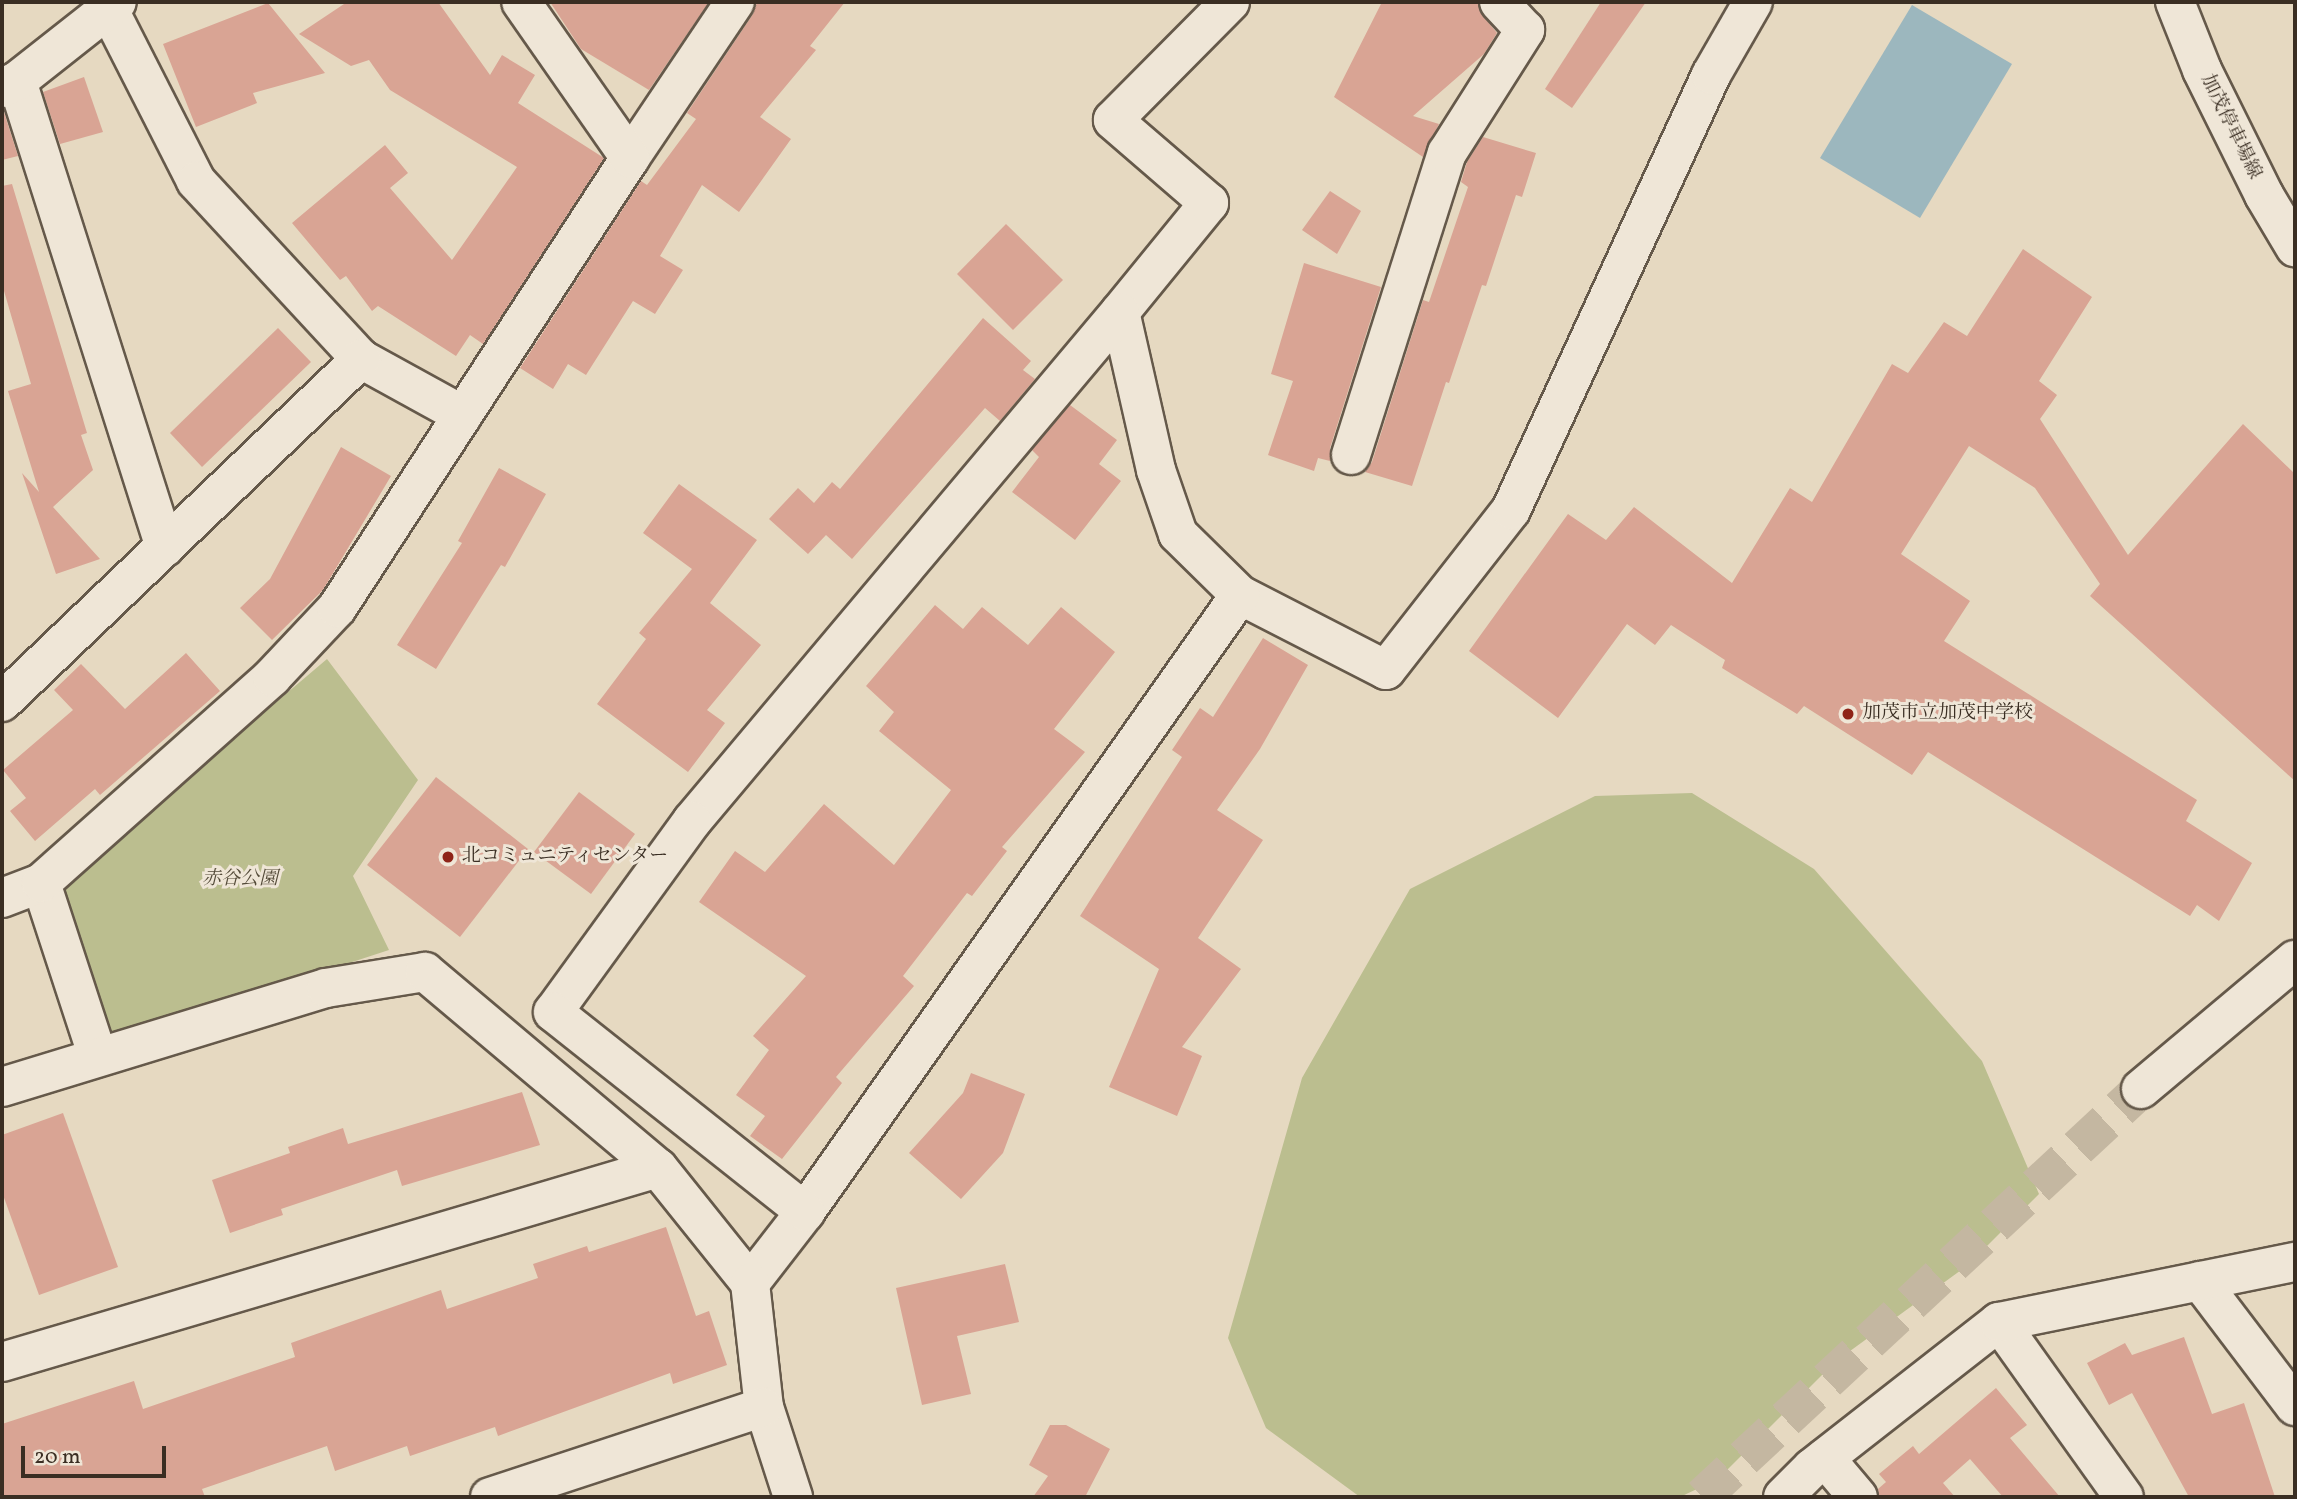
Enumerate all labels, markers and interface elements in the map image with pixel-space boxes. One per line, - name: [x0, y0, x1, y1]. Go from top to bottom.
- street label: 加茂停車場線: [2195, 71, 2265, 183]
- place label: 加茂市立加茂中学校: [1862, 703, 2033, 725]
- marker: 加茂市立加茂中学校: [1840, 706, 1856, 722]
- place label: 北コミュニティセンター: [462, 846, 671, 868]
- marker: 北コミュニティセンター: [440, 849, 456, 865]
- park label: 赤谷公園: [202, 869, 278, 891]
- scale bar: [24, 1432, 170, 1476]
- text: 20 m: [34, 1443, 80, 1472]

